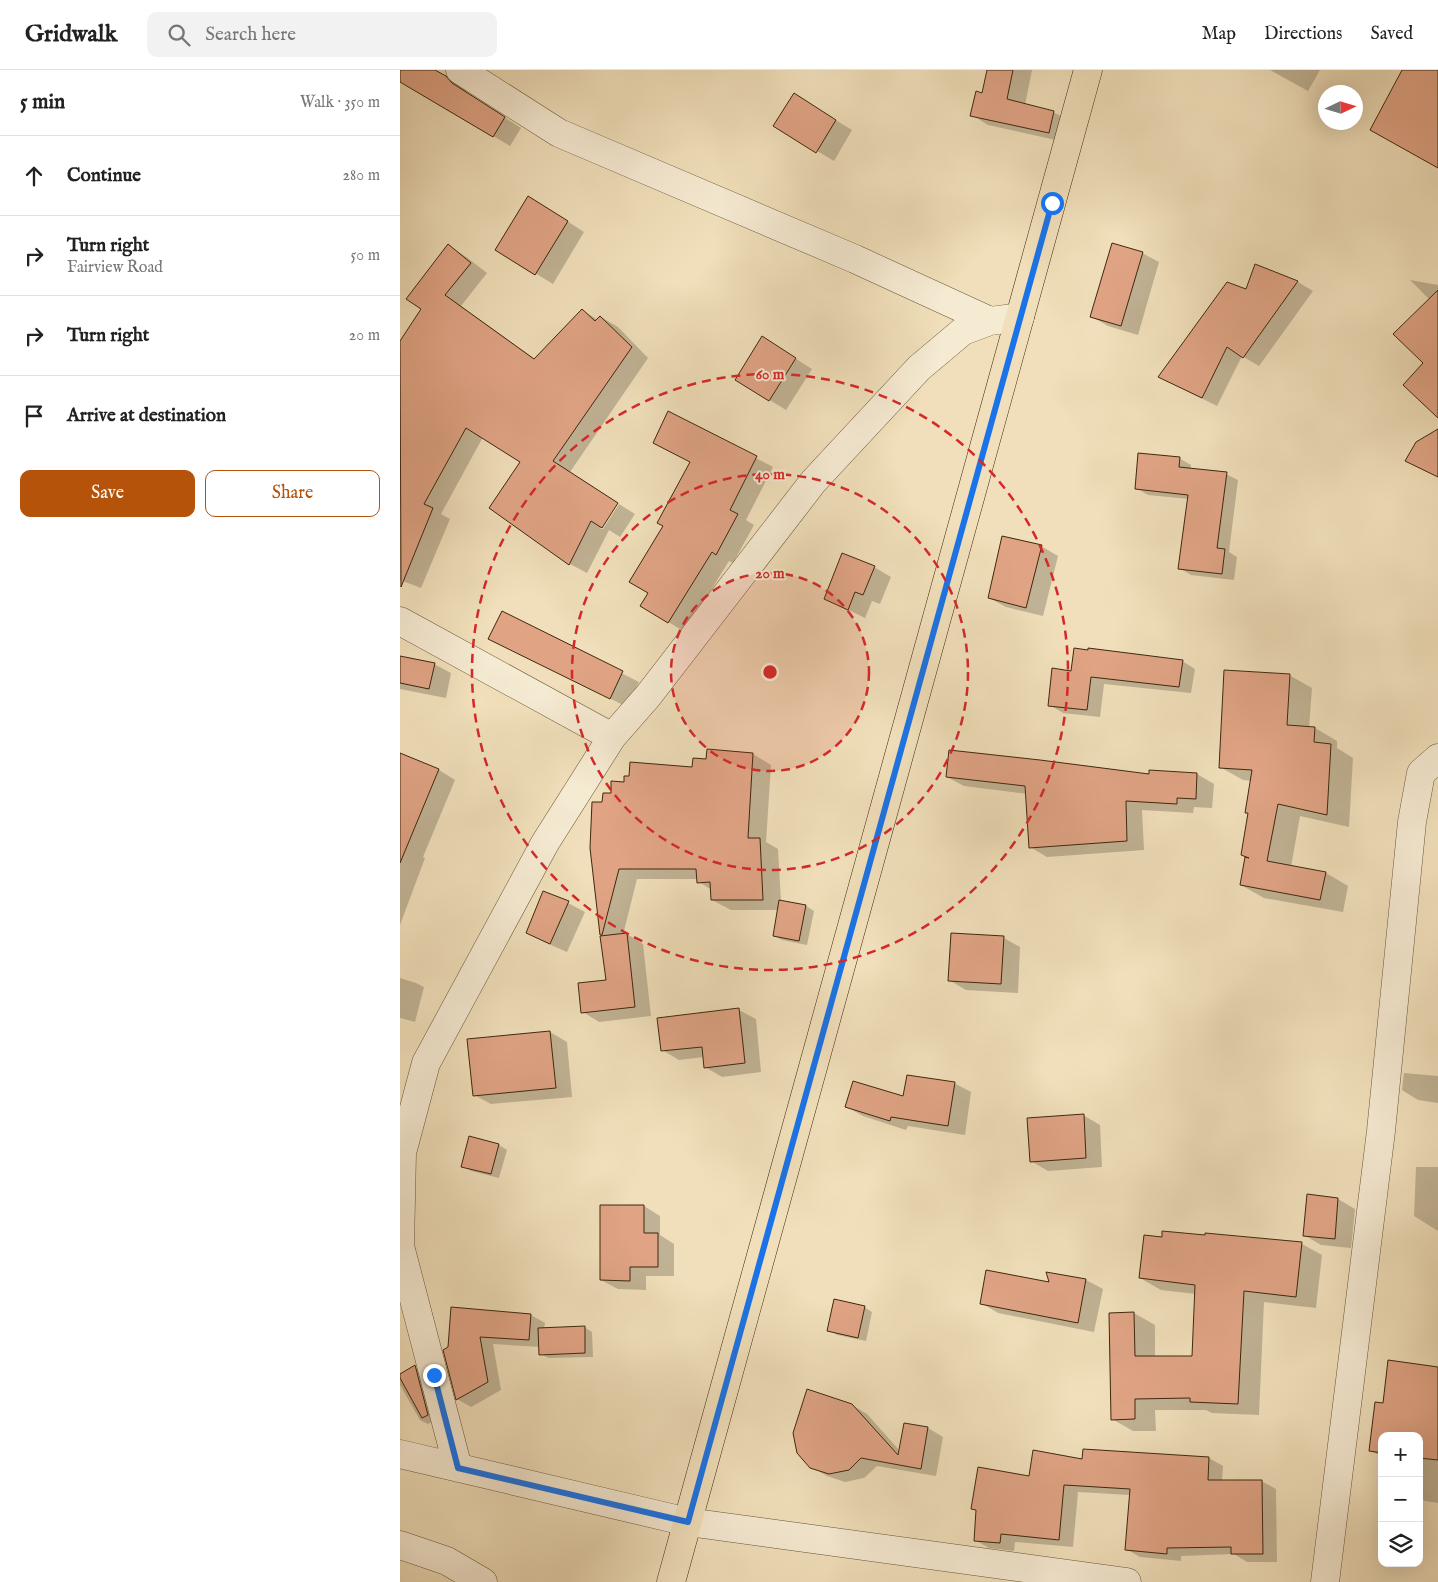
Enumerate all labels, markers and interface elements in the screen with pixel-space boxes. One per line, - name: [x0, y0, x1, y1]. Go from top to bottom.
- search box: [147, 12, 497, 57]
- text: Gridwalk: [25, 19, 117, 50]
- icon: search: [165, 21, 193, 49]
- text: Search here: [205, 23, 296, 47]
- text: Map: [1202, 23, 1236, 46]
- text: Directions: [1264, 23, 1342, 46]
- text: Saved: [1370, 23, 1413, 46]
- north arrow: [1318, 85, 1363, 130]
- text: 5 min: [20, 89, 65, 116]
- text: Walk · 350 m: [300, 93, 380, 113]
- icon: ahead: [20, 162, 48, 190]
- text: Continue: [67, 164, 141, 188]
- text: 280 m: [343, 166, 380, 186]
- route start: [1041, 192, 1064, 215]
- text: Turn right: [67, 234, 149, 258]
- icon: right: [20, 242, 48, 270]
- text: 50 m: [351, 246, 380, 266]
- text: Fairview Road: [67, 258, 163, 278]
- icon: right: [20, 322, 48, 350]
- text: Turn right: [67, 324, 149, 348]
- text: 20 m: [349, 326, 380, 346]
- text: 60 m: [756, 365, 785, 384]
- icon: arrive: [20, 402, 48, 430]
- text: Arrive at destination: [67, 404, 226, 428]
- text: 40 m: [755, 465, 785, 484]
- button: Save: [20, 470, 195, 517]
- button: Share: [205, 470, 380, 517]
- text: 20 m: [755, 564, 785, 583]
- centre of rings: [761, 663, 779, 681]
- route end: [423, 1364, 446, 1387]
- map controls: [1378, 1432, 1423, 1567]
- button: +: [1378, 1432, 1423, 1477]
- button: −: [1378, 1477, 1423, 1522]
- button: layers: [1378, 1522, 1423, 1567]

